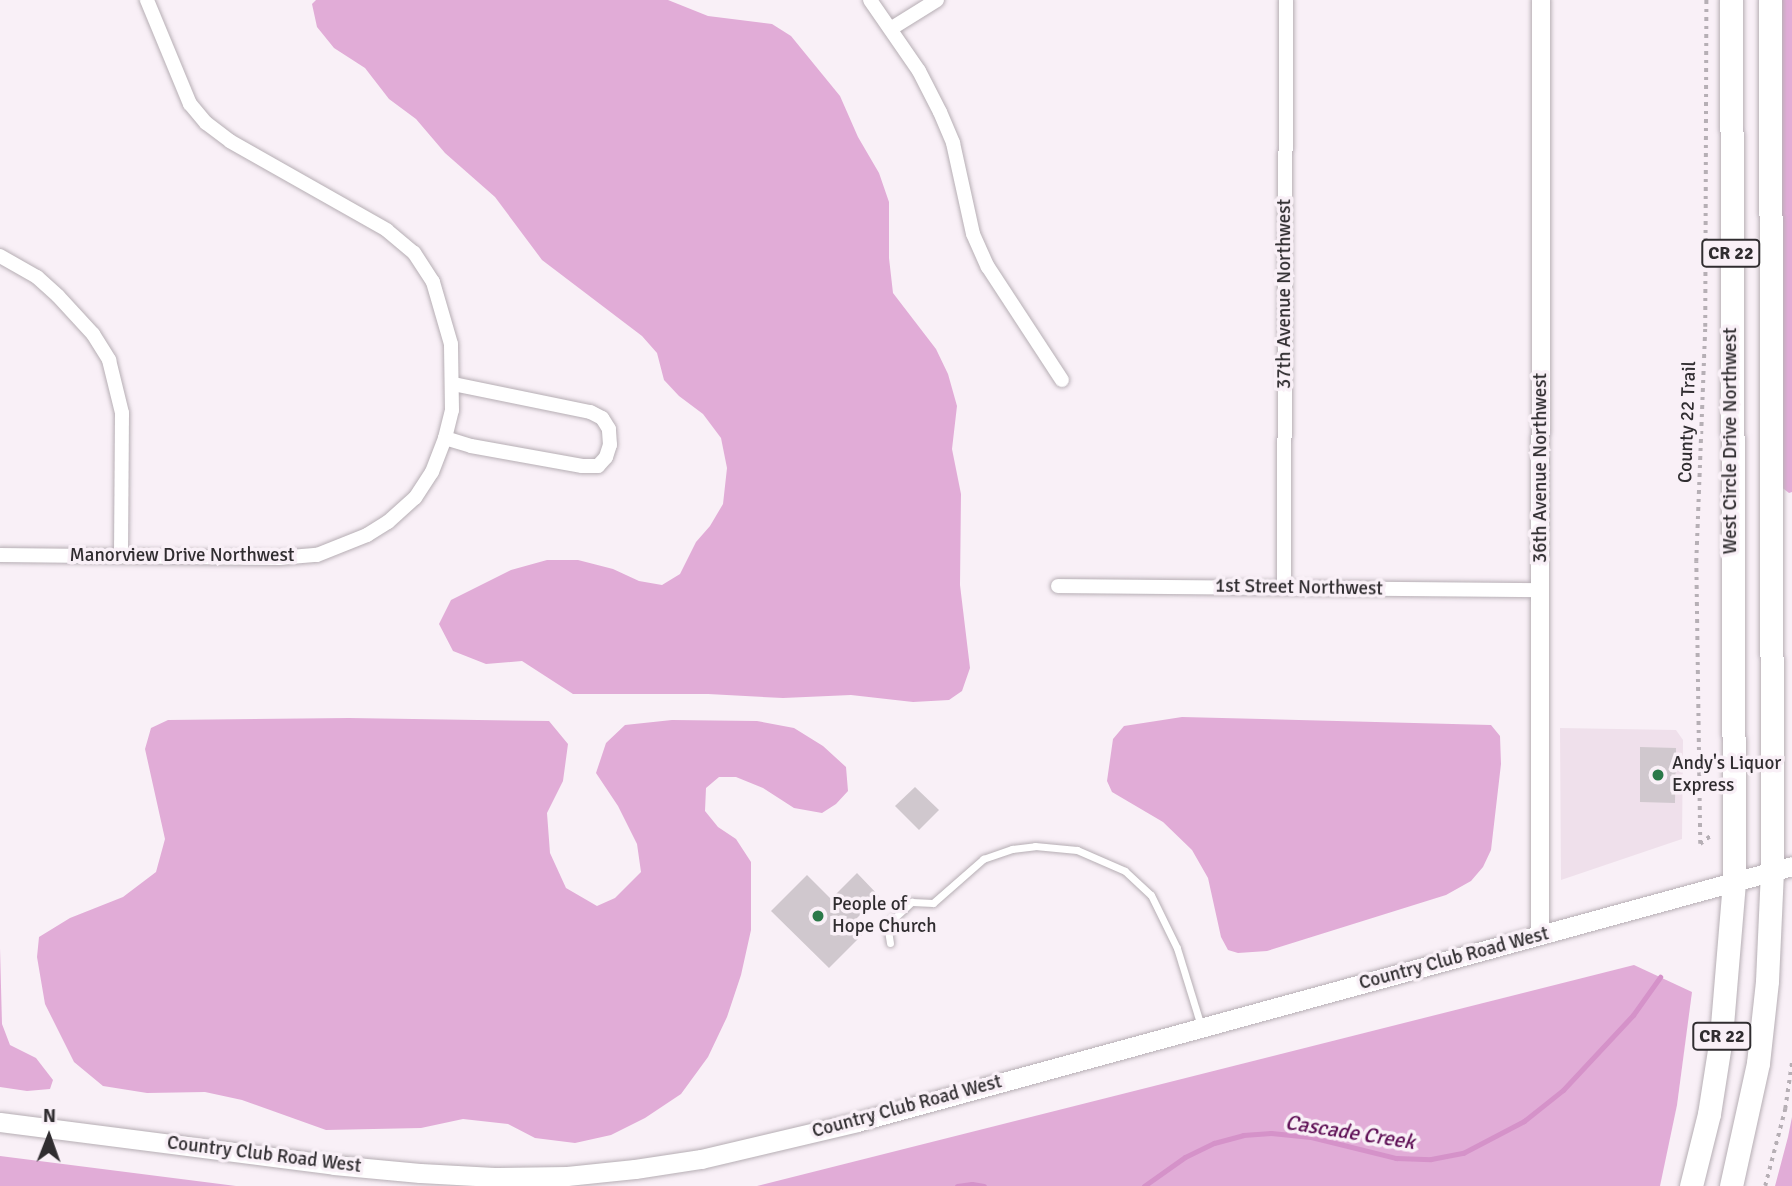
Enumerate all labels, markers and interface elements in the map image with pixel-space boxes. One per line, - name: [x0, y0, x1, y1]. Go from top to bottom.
- street label: 37th Avenue Northwest: [1274, 199, 1296, 389]
- road number: CR 22: [1701, 239, 1761, 268]
- street label: West Circle Drive Northwest: [1720, 328, 1742, 554]
- street label: County 22 Trail: [1674, 361, 1702, 483]
- street label: 36th Avenue Northwest: [1530, 373, 1552, 563]
- street label: Manorview Drive Northwest: [69, 545, 295, 567]
- street label: 1st Street Northwest: [1215, 575, 1383, 601]
- place label: Andy's Liquor Express: [1672, 753, 1781, 797]
- marker: Andy's Liquor Express: [1650, 767, 1666, 783]
- place label: People of Hope Church: [832, 894, 937, 938]
- marker: People of Hope Church: [810, 908, 826, 924]
- street label: Country Club Road West: [1357, 923, 1551, 995]
- road number: CR 22: [1692, 1021, 1752, 1050]
- street label: Country Club Road West: [810, 1071, 1004, 1143]
- north arrow: [14, 1102, 84, 1172]
- text: N: [43, 1104, 56, 1128]
- water label: Cascade Creek: [1283, 1109, 1417, 1155]
- street label: Country Club Road West: [166, 1132, 362, 1178]

